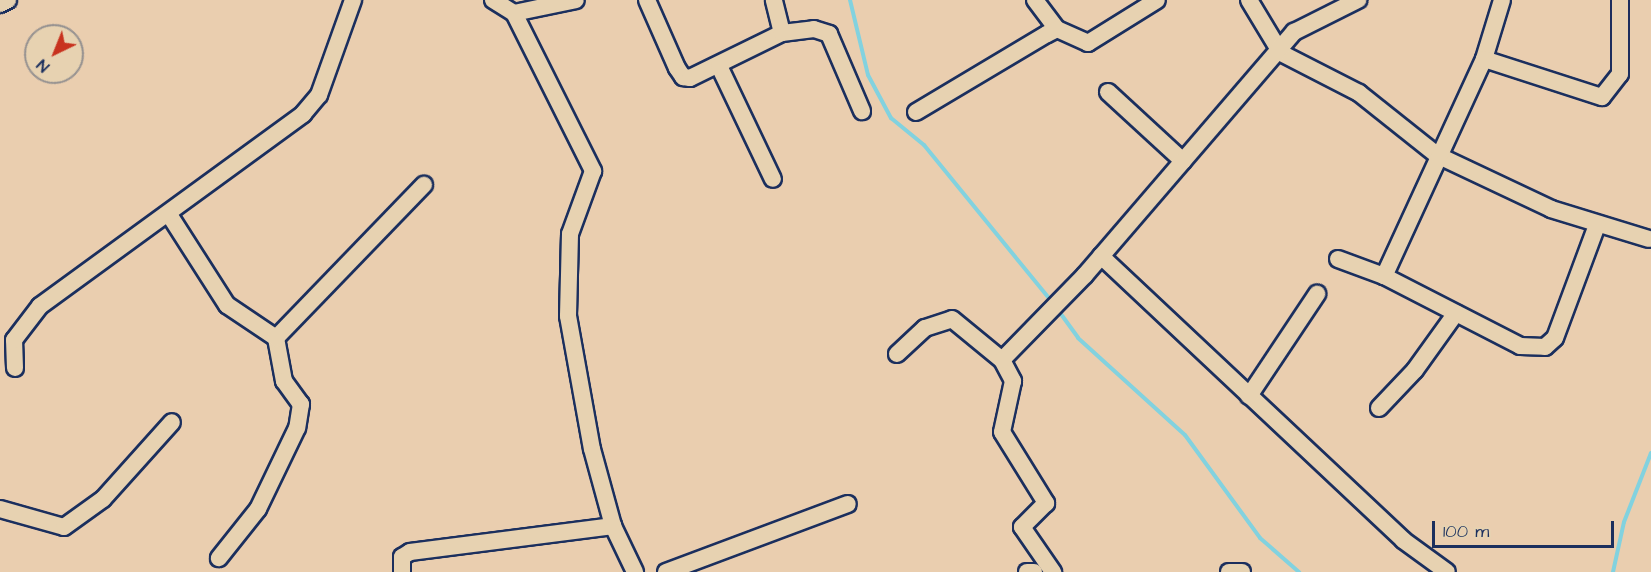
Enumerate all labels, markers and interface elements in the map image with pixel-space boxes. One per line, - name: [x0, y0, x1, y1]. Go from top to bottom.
- north arrow: [24, 24, 84, 84]
- text: N: [32, 54, 54, 77]
- scale bar: [1435, 509, 1616, 547]
- text: 100 m: [1443, 519, 1489, 544]

